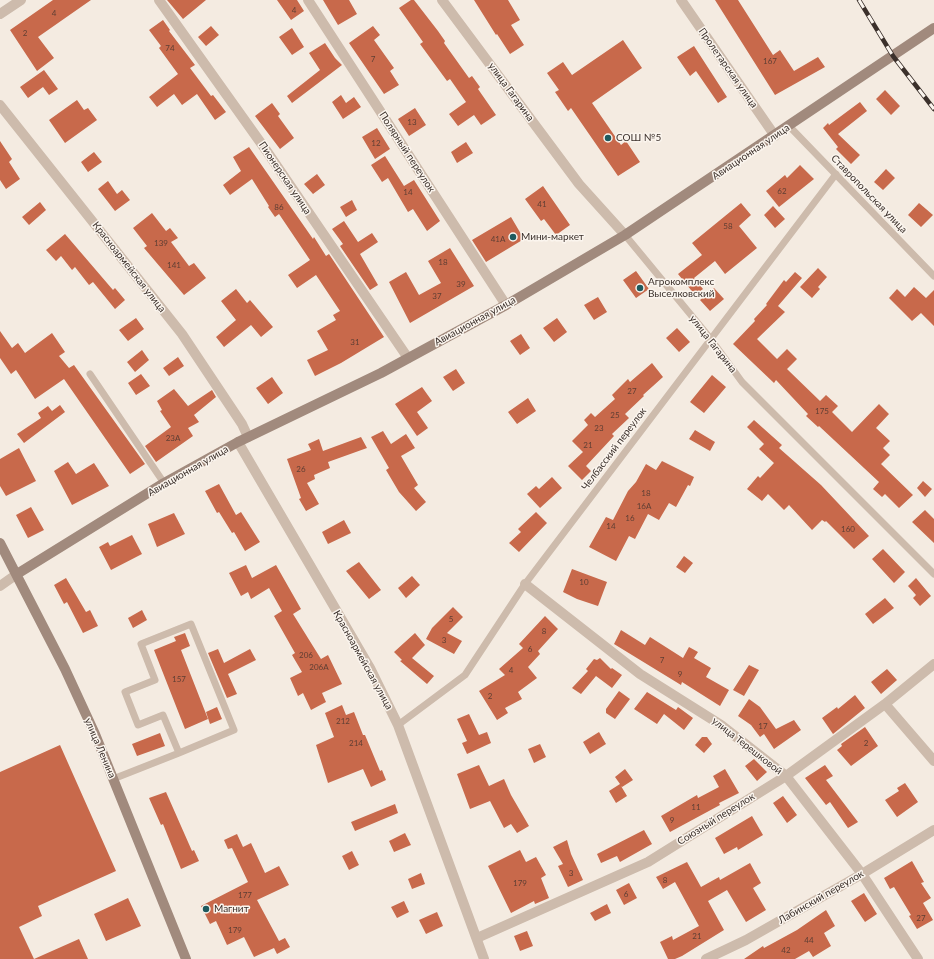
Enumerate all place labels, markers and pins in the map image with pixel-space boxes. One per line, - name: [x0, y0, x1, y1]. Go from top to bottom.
- place label: СОШ №5: [616, 132, 661, 144]
- marker: СОШ №5: [603, 133, 613, 143]
- place label: Мини-маркет: [521, 231, 584, 243]
- marker: Мини-маркет: [508, 232, 518, 242]
- place label: Агрокомплекс Выселковский: [648, 276, 714, 300]
- marker: Агрокомплекс Выселковский: [635, 283, 645, 293]
- place label: Магнит: [214, 903, 249, 915]
- marker: Магнит: [201, 904, 211, 914]

